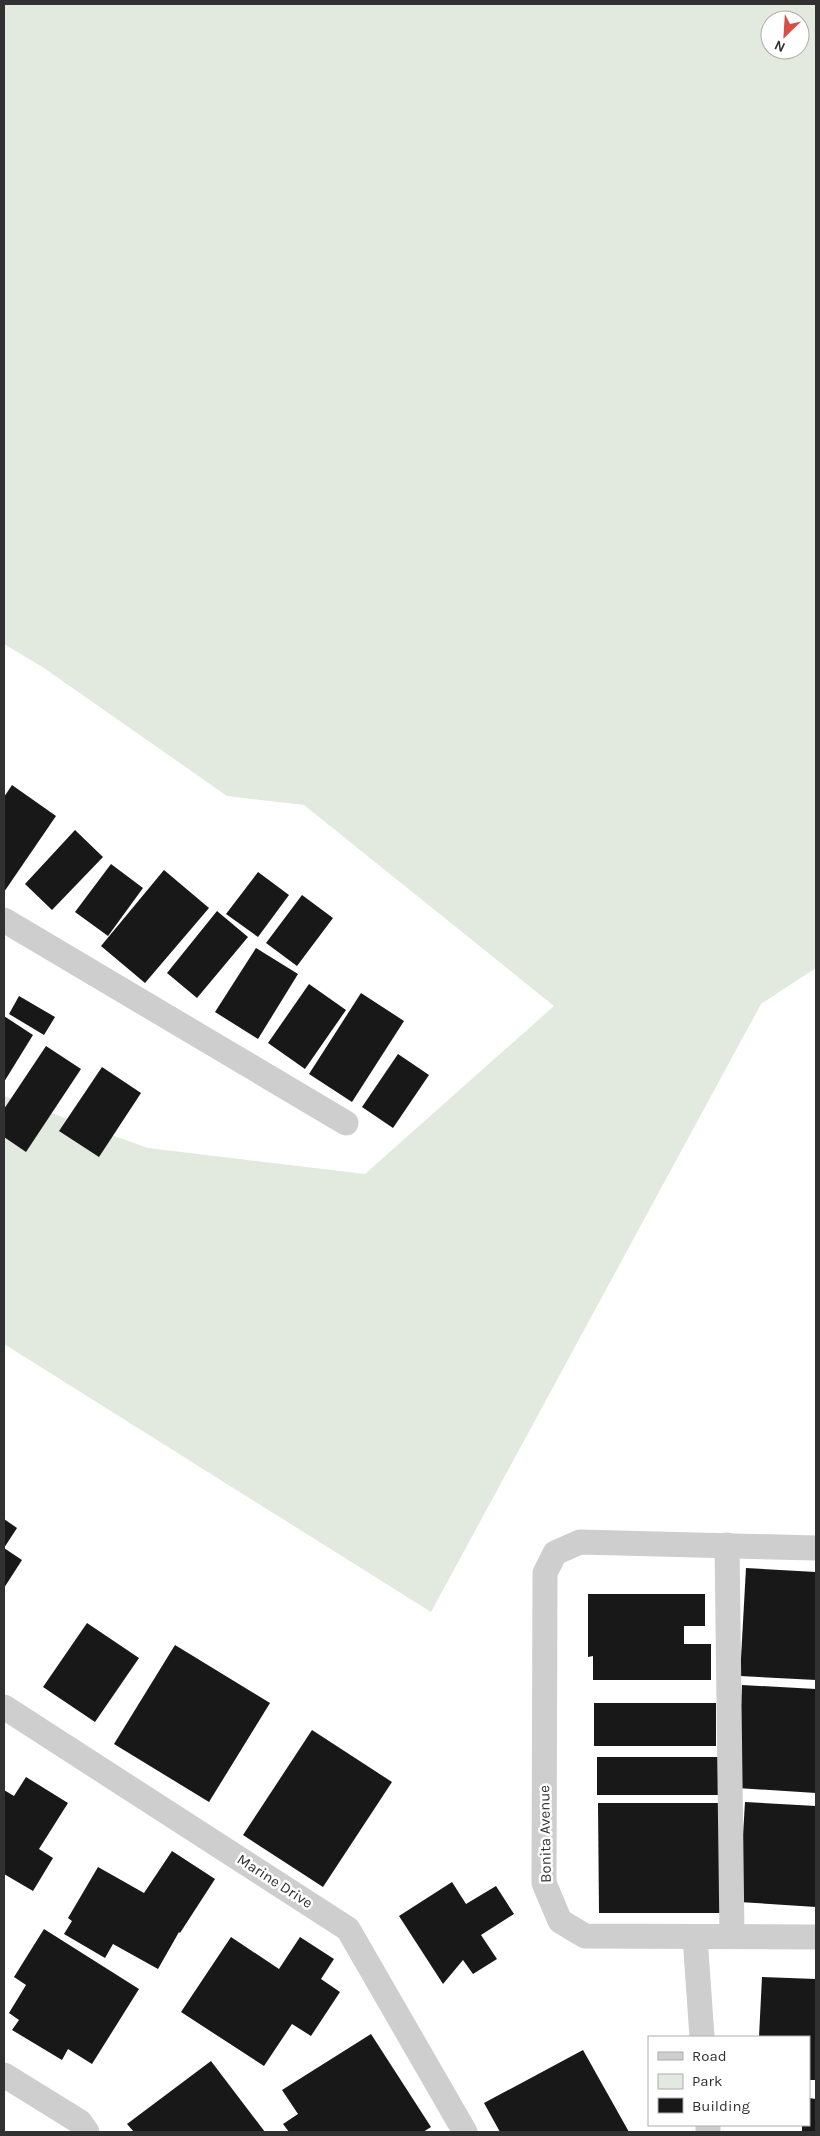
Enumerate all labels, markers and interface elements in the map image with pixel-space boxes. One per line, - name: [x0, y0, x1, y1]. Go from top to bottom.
- north arrow: [760, 10, 810, 60]
- text: N: [772, 37, 788, 56]
- street label: Bonita Avenue: [535, 1785, 555, 1883]
- street label: Marine Drive: [234, 1850, 316, 1912]
- legend: [648, 2036, 810, 2126]
- text: Road: [692, 2047, 727, 2065]
- text: Park: [692, 2072, 722, 2090]
- text: Building: [692, 2097, 750, 2115]

